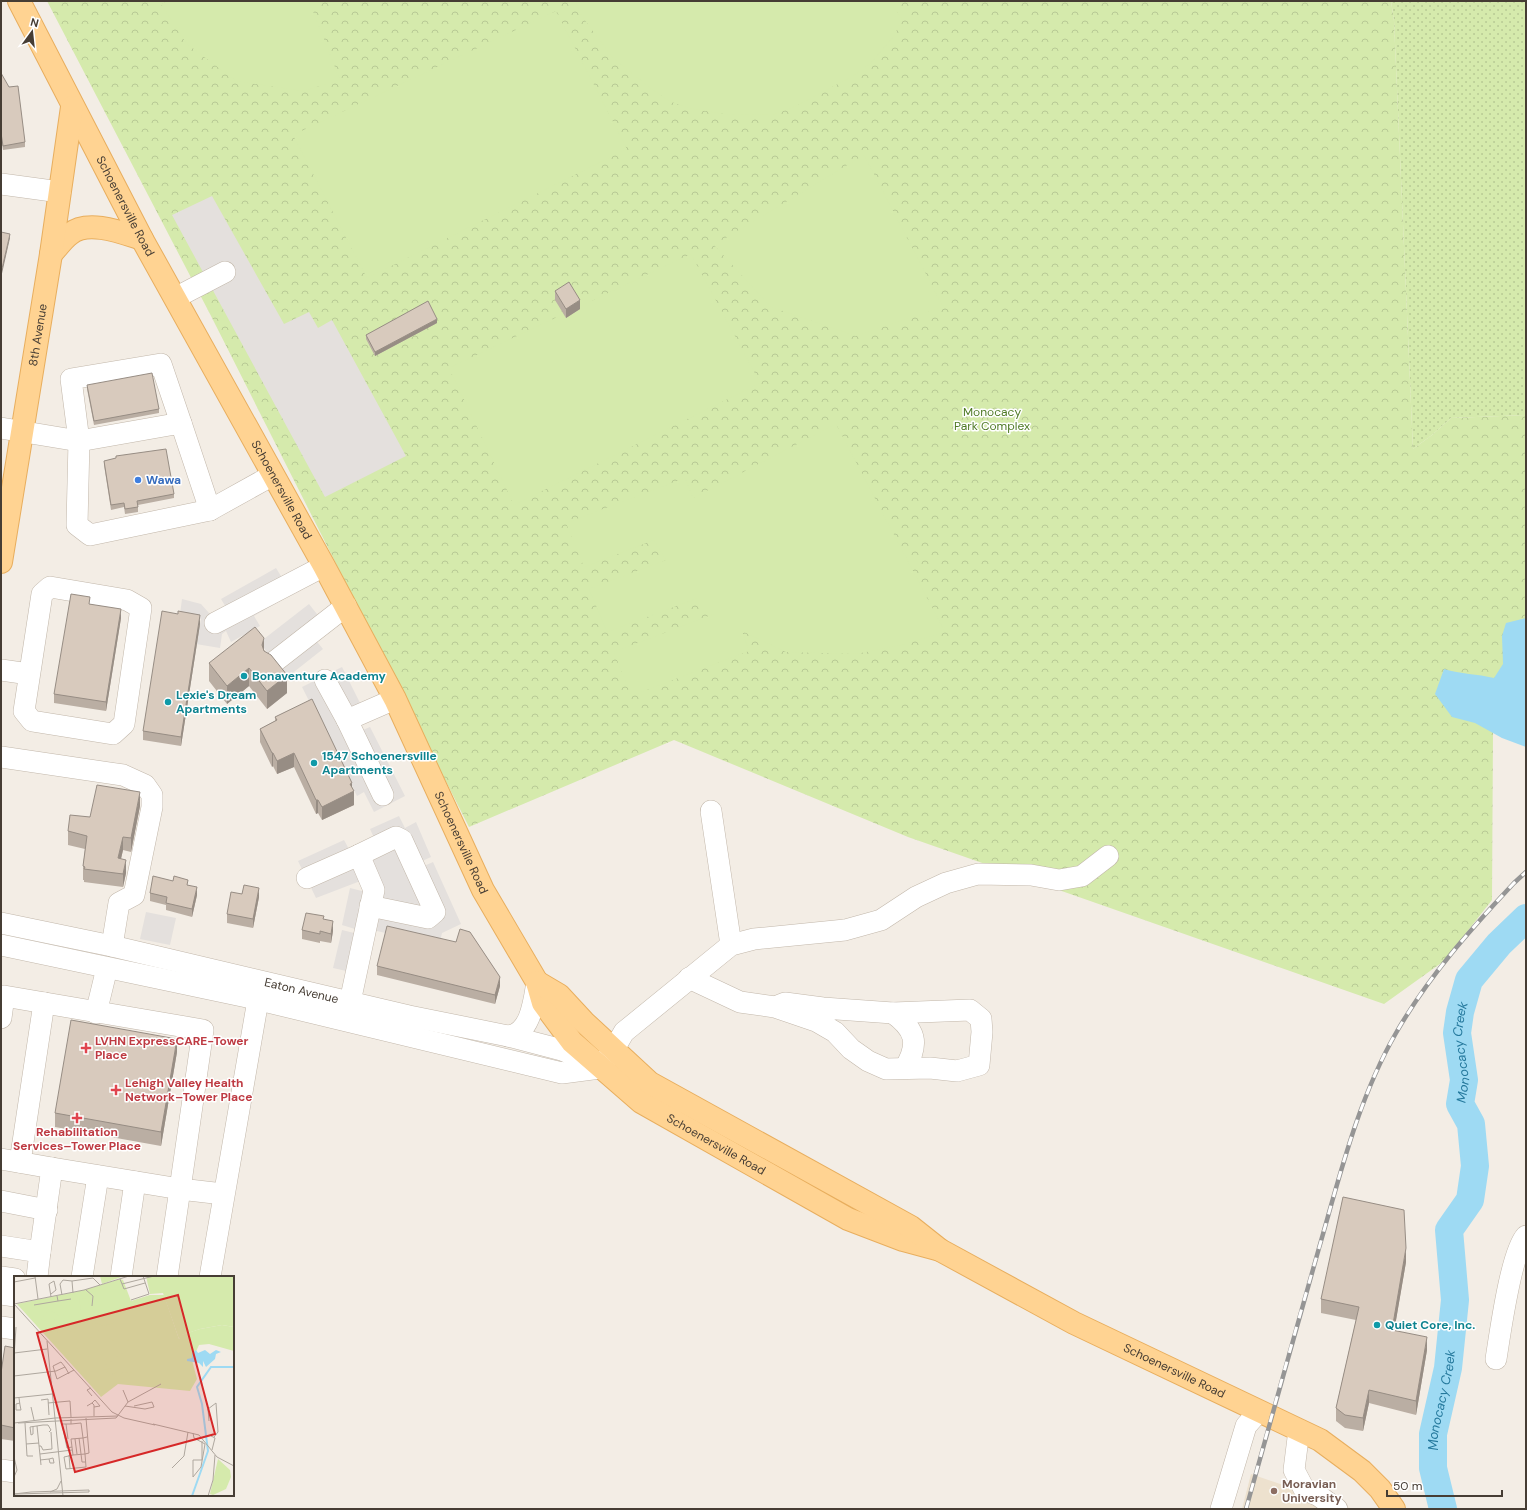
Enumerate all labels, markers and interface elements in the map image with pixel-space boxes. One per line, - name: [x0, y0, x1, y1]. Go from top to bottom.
- north arrow: [12, 12, 52, 52]
- text: N: [29, 15, 40, 30]
- street label: Schoenersville Road: [92, 153, 158, 259]
- street label: 8th Avenue: [25, 302, 51, 367]
- park label: Monocacy Park Complex: [954, 404, 1030, 434]
- street label: Schoenersville Road: [248, 437, 316, 542]
- place label: Wawa: [146, 472, 181, 488]
- marker: Wawa: [133, 475, 143, 485]
- place label: Bonaventure Academy: [252, 668, 387, 684]
- marker: Bonaventure Academy: [239, 671, 249, 681]
- place label: Lexie's Dream Apartments: [176, 687, 256, 717]
- marker: Lexie's Dream Apartments: [163, 697, 173, 707]
- place label: 1547 Schoenersville Apartments: [322, 748, 437, 778]
- marker: 1547 Schoenersville Apartments: [309, 758, 319, 768]
- street label: Schoenersville Road: [431, 789, 492, 896]
- street label: Eaton Avenue: [263, 974, 340, 1007]
- water label: Monocacy Creek: [1449, 999, 1473, 1104]
- place label: LVHN ExpressCARE-Tower Place: [95, 1033, 249, 1063]
- marker: LVHN ExpressCARE-Tower Place: [80, 1042, 92, 1054]
- place label: Lehigh Valley Health Network–Tower Place: [125, 1075, 253, 1105]
- marker: Lehigh Valley Health Network–Tower Place: [110, 1084, 122, 1096]
- street label: Schoenersville Road: [664, 1110, 768, 1179]
- marker: Rehabilitation Services–Tower Place: [71, 1112, 83, 1124]
- place label: Rehabilitation Services–Tower Place: [13, 1124, 141, 1154]
- inset map: [14, 1276, 234, 1496]
- place label: Quiet Core, Inc.: [1385, 1317, 1475, 1333]
- marker: Quiet Core, Inc.: [1372, 1320, 1382, 1330]
- street label: Schoenersville Road: [1121, 1340, 1228, 1402]
- water label: Monocacy Creek: [1425, 1349, 1459, 1450]
- scale bar: [1387, 1472, 1502, 1498]
- place label: Moravian University: [1282, 1476, 1342, 1506]
- text: 50 m: [1393, 1478, 1422, 1494]
- marker: Moravian University: [1269, 1486, 1279, 1496]

